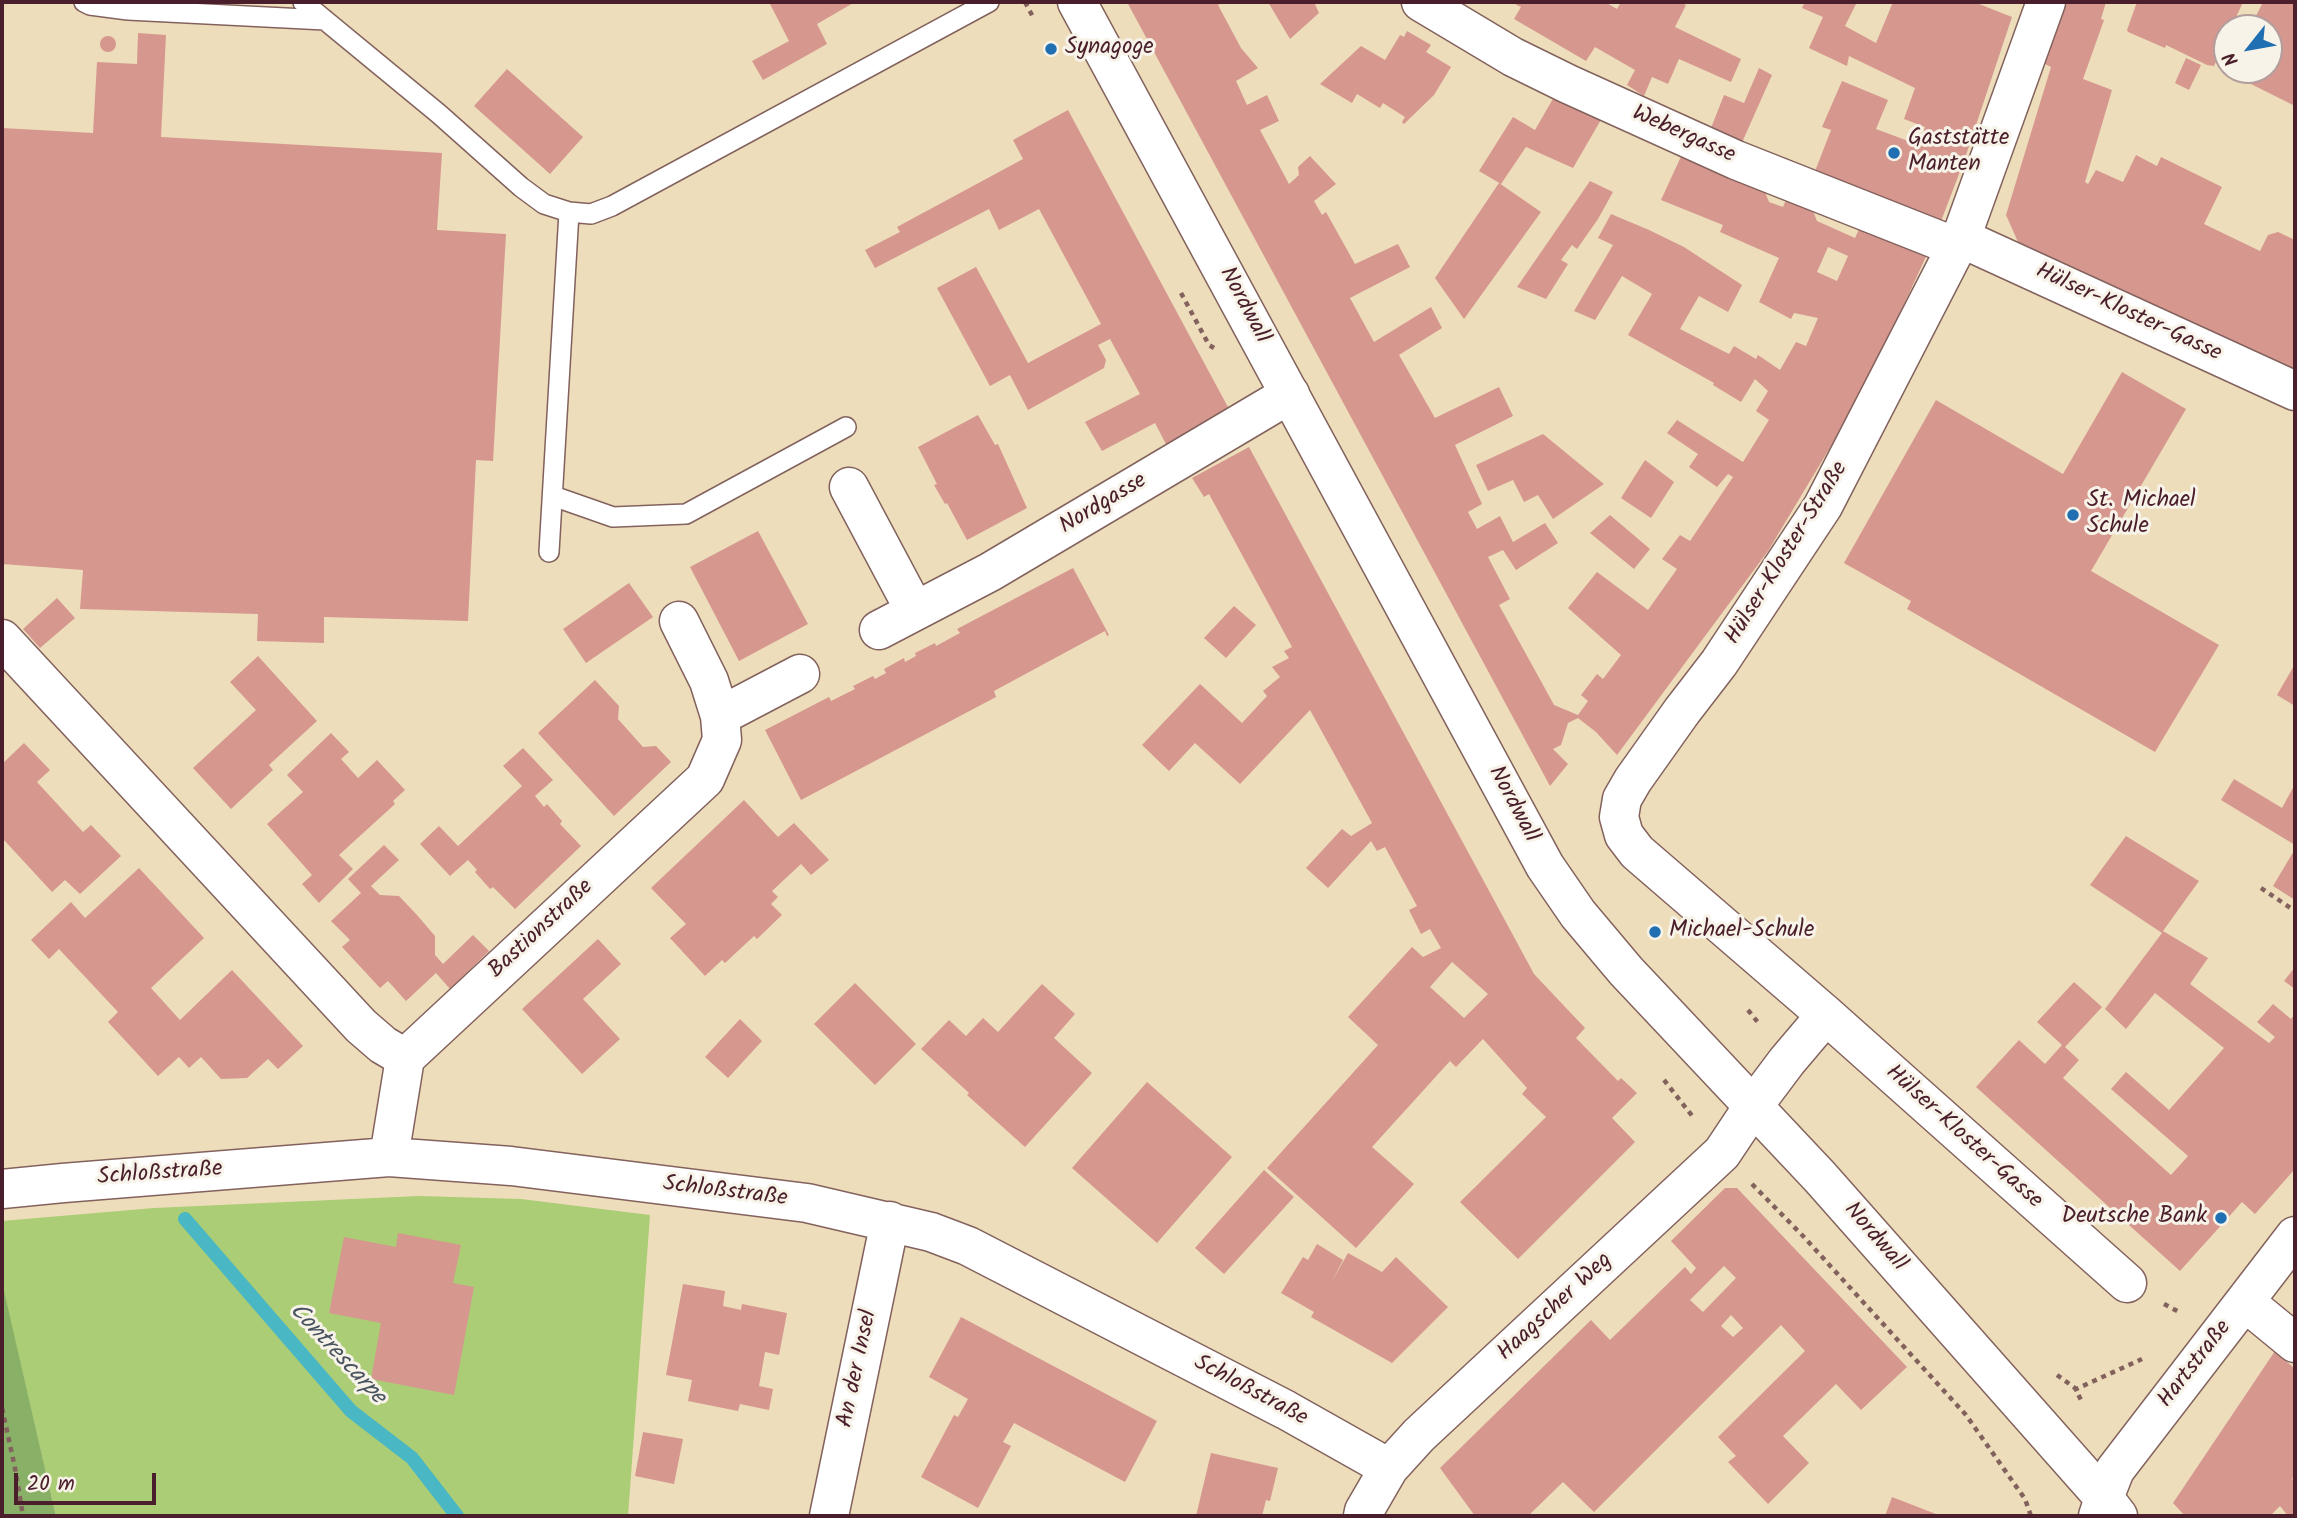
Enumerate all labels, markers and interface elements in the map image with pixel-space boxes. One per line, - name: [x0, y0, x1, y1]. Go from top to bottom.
- north arrow: [2213, 14, 2283, 84]
- place label: Synagoge: [1065, 35, 1154, 63]
- marker: Synagoge: [1043, 41, 1059, 57]
- text: N: [2216, 46, 2248, 72]
- street label: Webergasse: [1627, 101, 1739, 171]
- place label: Gaststätte Manten: [1908, 126, 2009, 180]
- marker: Gaststätte Manten: [1886, 145, 1902, 161]
- street label: Hülser-Kloster-Gasse: [2031, 259, 2225, 369]
- street label: Nordwall: [1211, 263, 1275, 349]
- street label: Hülser-Kloster-Straße: [1721, 457, 1855, 651]
- street label: Nordgasse: [1055, 468, 1153, 542]
- place label: St. Michael Schule: [2087, 488, 2196, 542]
- marker: St. Michael Schule: [2065, 507, 2081, 523]
- street label: Nordwall: [1480, 762, 1544, 848]
- street label: Bastionstraße: [484, 874, 600, 986]
- place label: Michael-Schule: [1669, 918, 1814, 946]
- marker: Michael-Schule: [1647, 924, 1663, 940]
- street label: Hülser-Kloster-Gasse: [1879, 1060, 2047, 1216]
- street label: Schloßstraße: [97, 1157, 223, 1193]
- street label: Schloßstraße: [661, 1172, 789, 1214]
- street label: Nordwall: [1836, 1198, 1912, 1278]
- place label: Deutsche Bank: [2061, 1204, 2207, 1232]
- marker: Deutsche Bank: [2213, 1210, 2229, 1226]
- street label: Haagscher Weg: [1493, 1248, 1619, 1368]
- water label: Contrescarpe: [282, 1298, 390, 1412]
- street label: An der Insel: [833, 1308, 885, 1430]
- street label: Hartstraße: [2153, 1316, 2239, 1414]
- street label: Schloßstraße: [1188, 1350, 1312, 1434]
- scale bar: [18, 1458, 159, 1502]
- text: 20 m: [27, 1468, 75, 1501]

